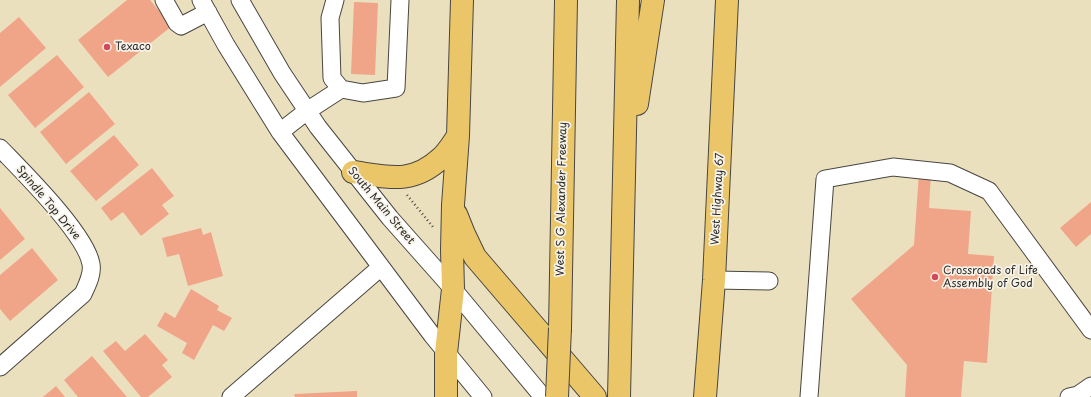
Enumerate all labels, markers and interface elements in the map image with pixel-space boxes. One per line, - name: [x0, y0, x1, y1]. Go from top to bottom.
- place label: Texaco: [115, 40, 151, 54]
- marker: Texaco: [102, 42, 112, 52]
- street label: West S G Alexander Freeway: [554, 122, 570, 276]
- street label: West Highway 67: [709, 153, 727, 245]
- street label: Spindle Top Drive: [13, 163, 83, 243]
- street label: South Main Street: [345, 165, 417, 247]
- place label: Crossroads of Life Assembly of God: [943, 264, 1038, 290]
- marker: Crossroads of Life Assembly of God: [930, 272, 940, 282]

